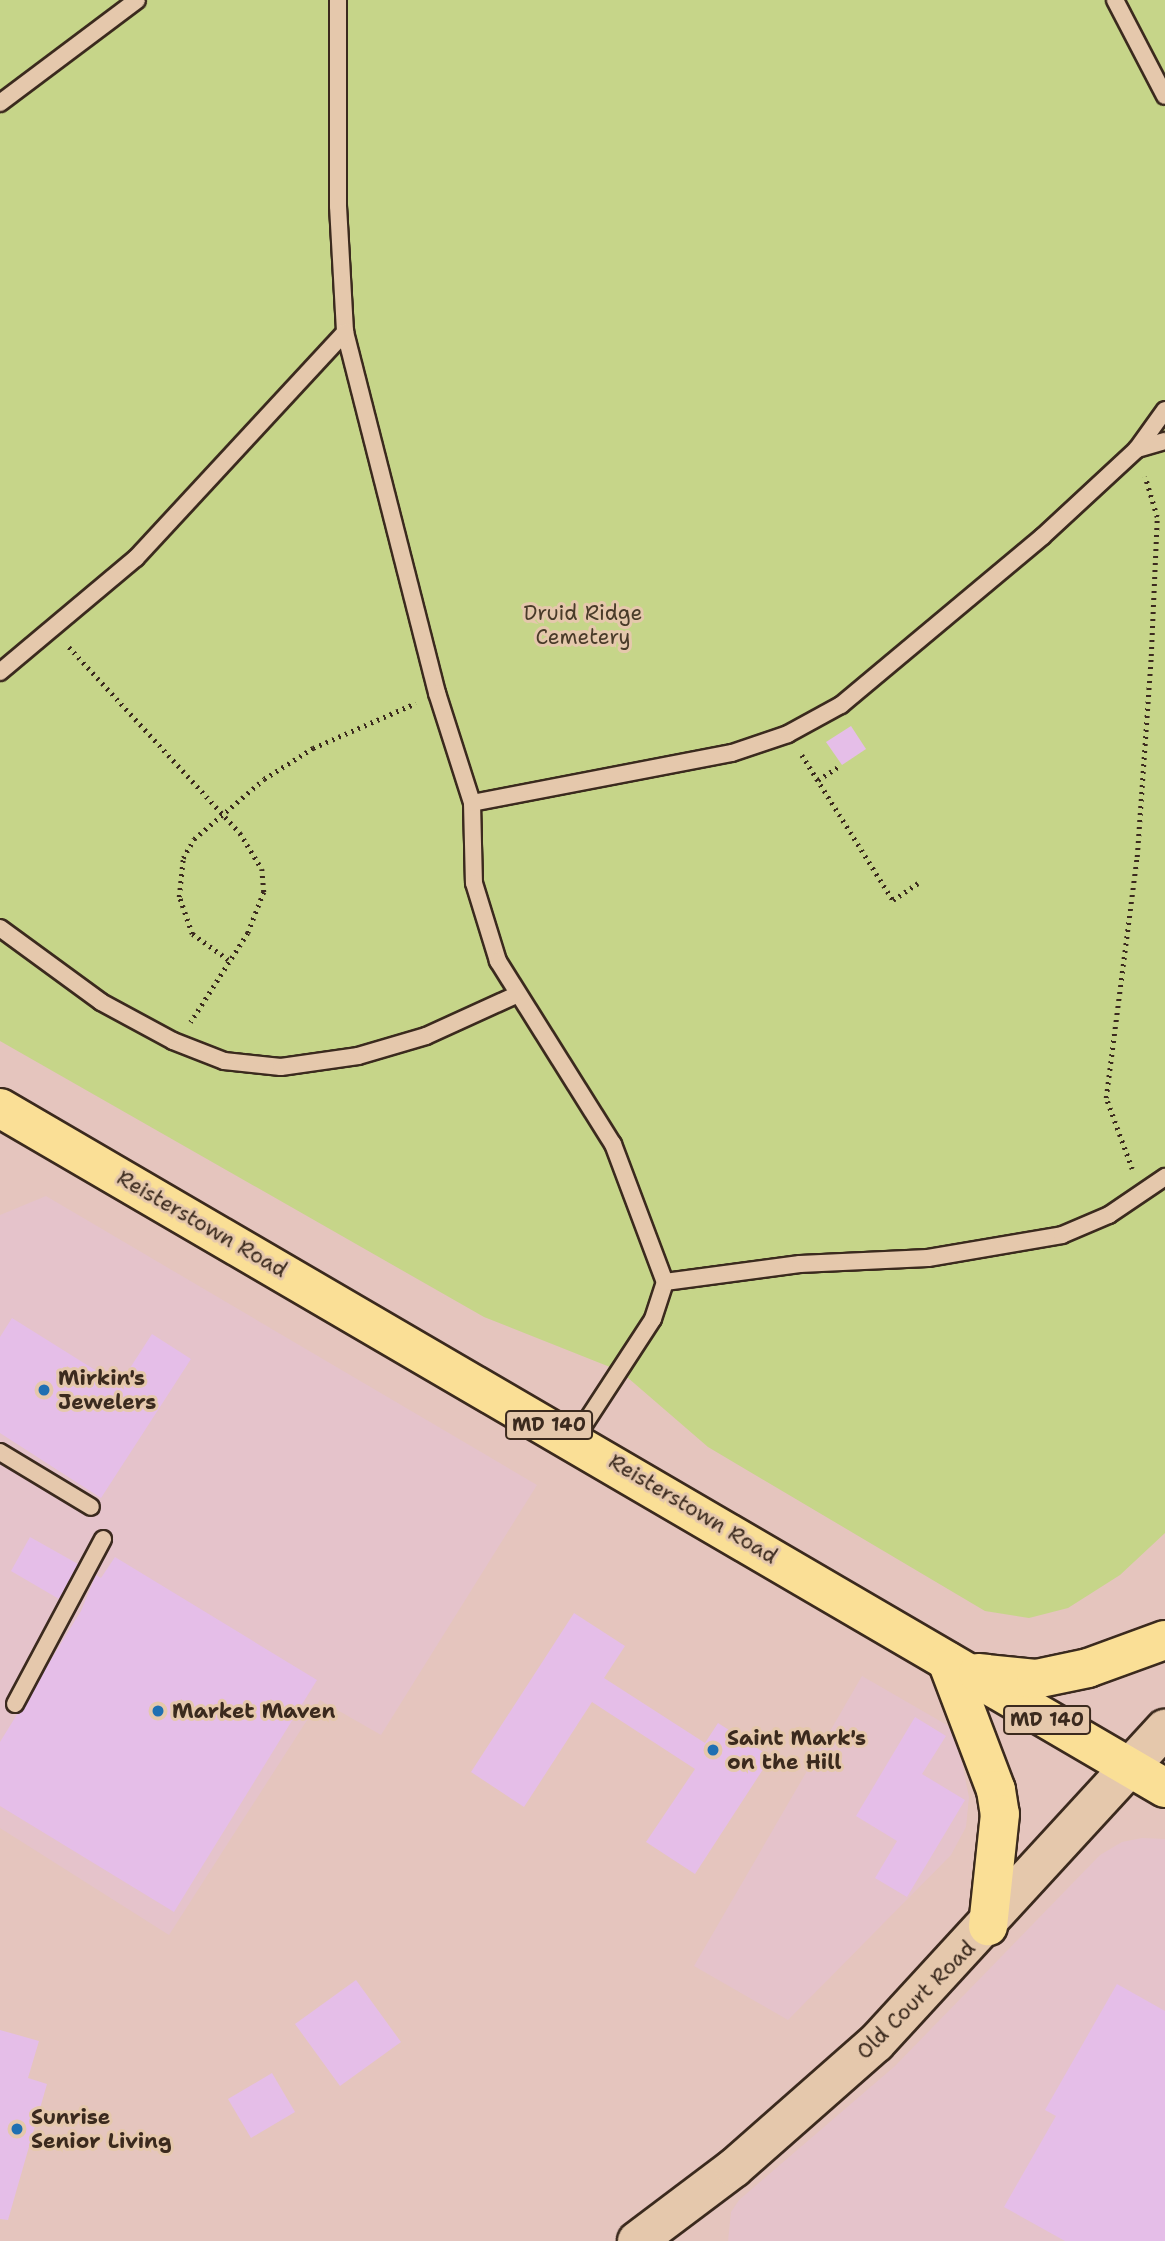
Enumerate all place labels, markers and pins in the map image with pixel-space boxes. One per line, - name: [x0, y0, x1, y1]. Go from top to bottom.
- place label: Mirkin's Jewelers: [58, 1365, 156, 1415]
- marker: Mirkin's Jewelers: [36, 1382, 52, 1398]
- place label: Market Maven: [172, 1698, 335, 1724]
- marker: Market Maven: [150, 1703, 166, 1719]
- place label: Saint Mark's on the Hill: [727, 1725, 866, 1775]
- marker: Saint Mark's on the Hill: [705, 1742, 721, 1758]
- place label: Sunrise Senior Living: [31, 2104, 172, 2154]
- marker: Sunrise Senior Living: [9, 2121, 25, 2137]

